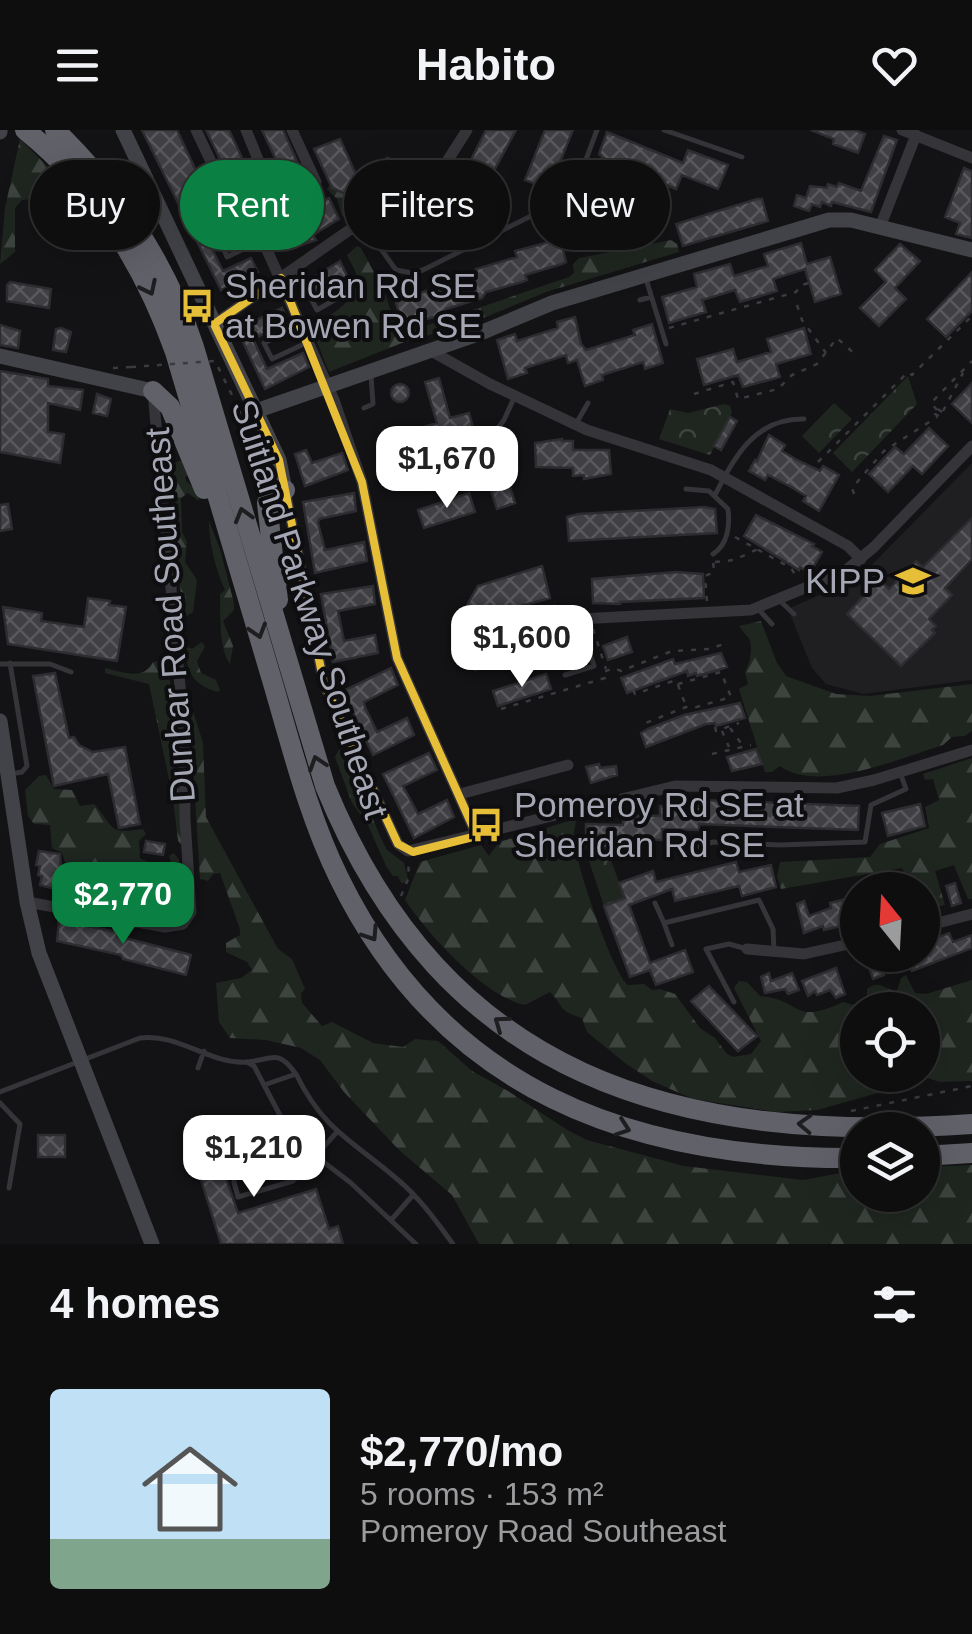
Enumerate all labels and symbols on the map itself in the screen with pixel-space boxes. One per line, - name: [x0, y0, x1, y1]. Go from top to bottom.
- place label: Sheridan Rd SE at Bowen Rd SE: [225, 266, 482, 345]
- one-way arrow: [137, 278, 157, 296]
- bus stop icon: Sheridan Rd SE at Bowen Rd SE: [178, 287, 216, 325]
- street label: Suitland Parkway Southeast: [224, 395, 397, 823]
- street label: Dunbar Road Southeast: [137, 426, 202, 804]
- pin: $1,670: [366, 426, 528, 511]
- one-way arrow: [234, 507, 255, 525]
- place label: KIPP: [805, 561, 885, 600]
- school or university icon: KIPP: [894, 562, 932, 600]
- pin: $1,600: [441, 605, 603, 690]
- one-way arrow: [246, 622, 267, 639]
- one-way arrow: [308, 755, 328, 772]
- place label: Pomeroy Rd SE at Sheridan Rd SE: [514, 785, 804, 864]
- bus stop icon: Pomeroy Rd SE at Sheridan Rd SE: [467, 806, 505, 844]
- pin: $2,770: [42, 862, 204, 947]
- north arrow: [840, 872, 940, 972]
- one-way arrow: [359, 923, 378, 941]
- one-way arrow: [494, 1018, 512, 1035]
- one-way arrow: [796, 1114, 812, 1135]
- pin: $1,210: [173, 1115, 335, 1200]
- one-way arrow: [614, 1117, 631, 1137]

